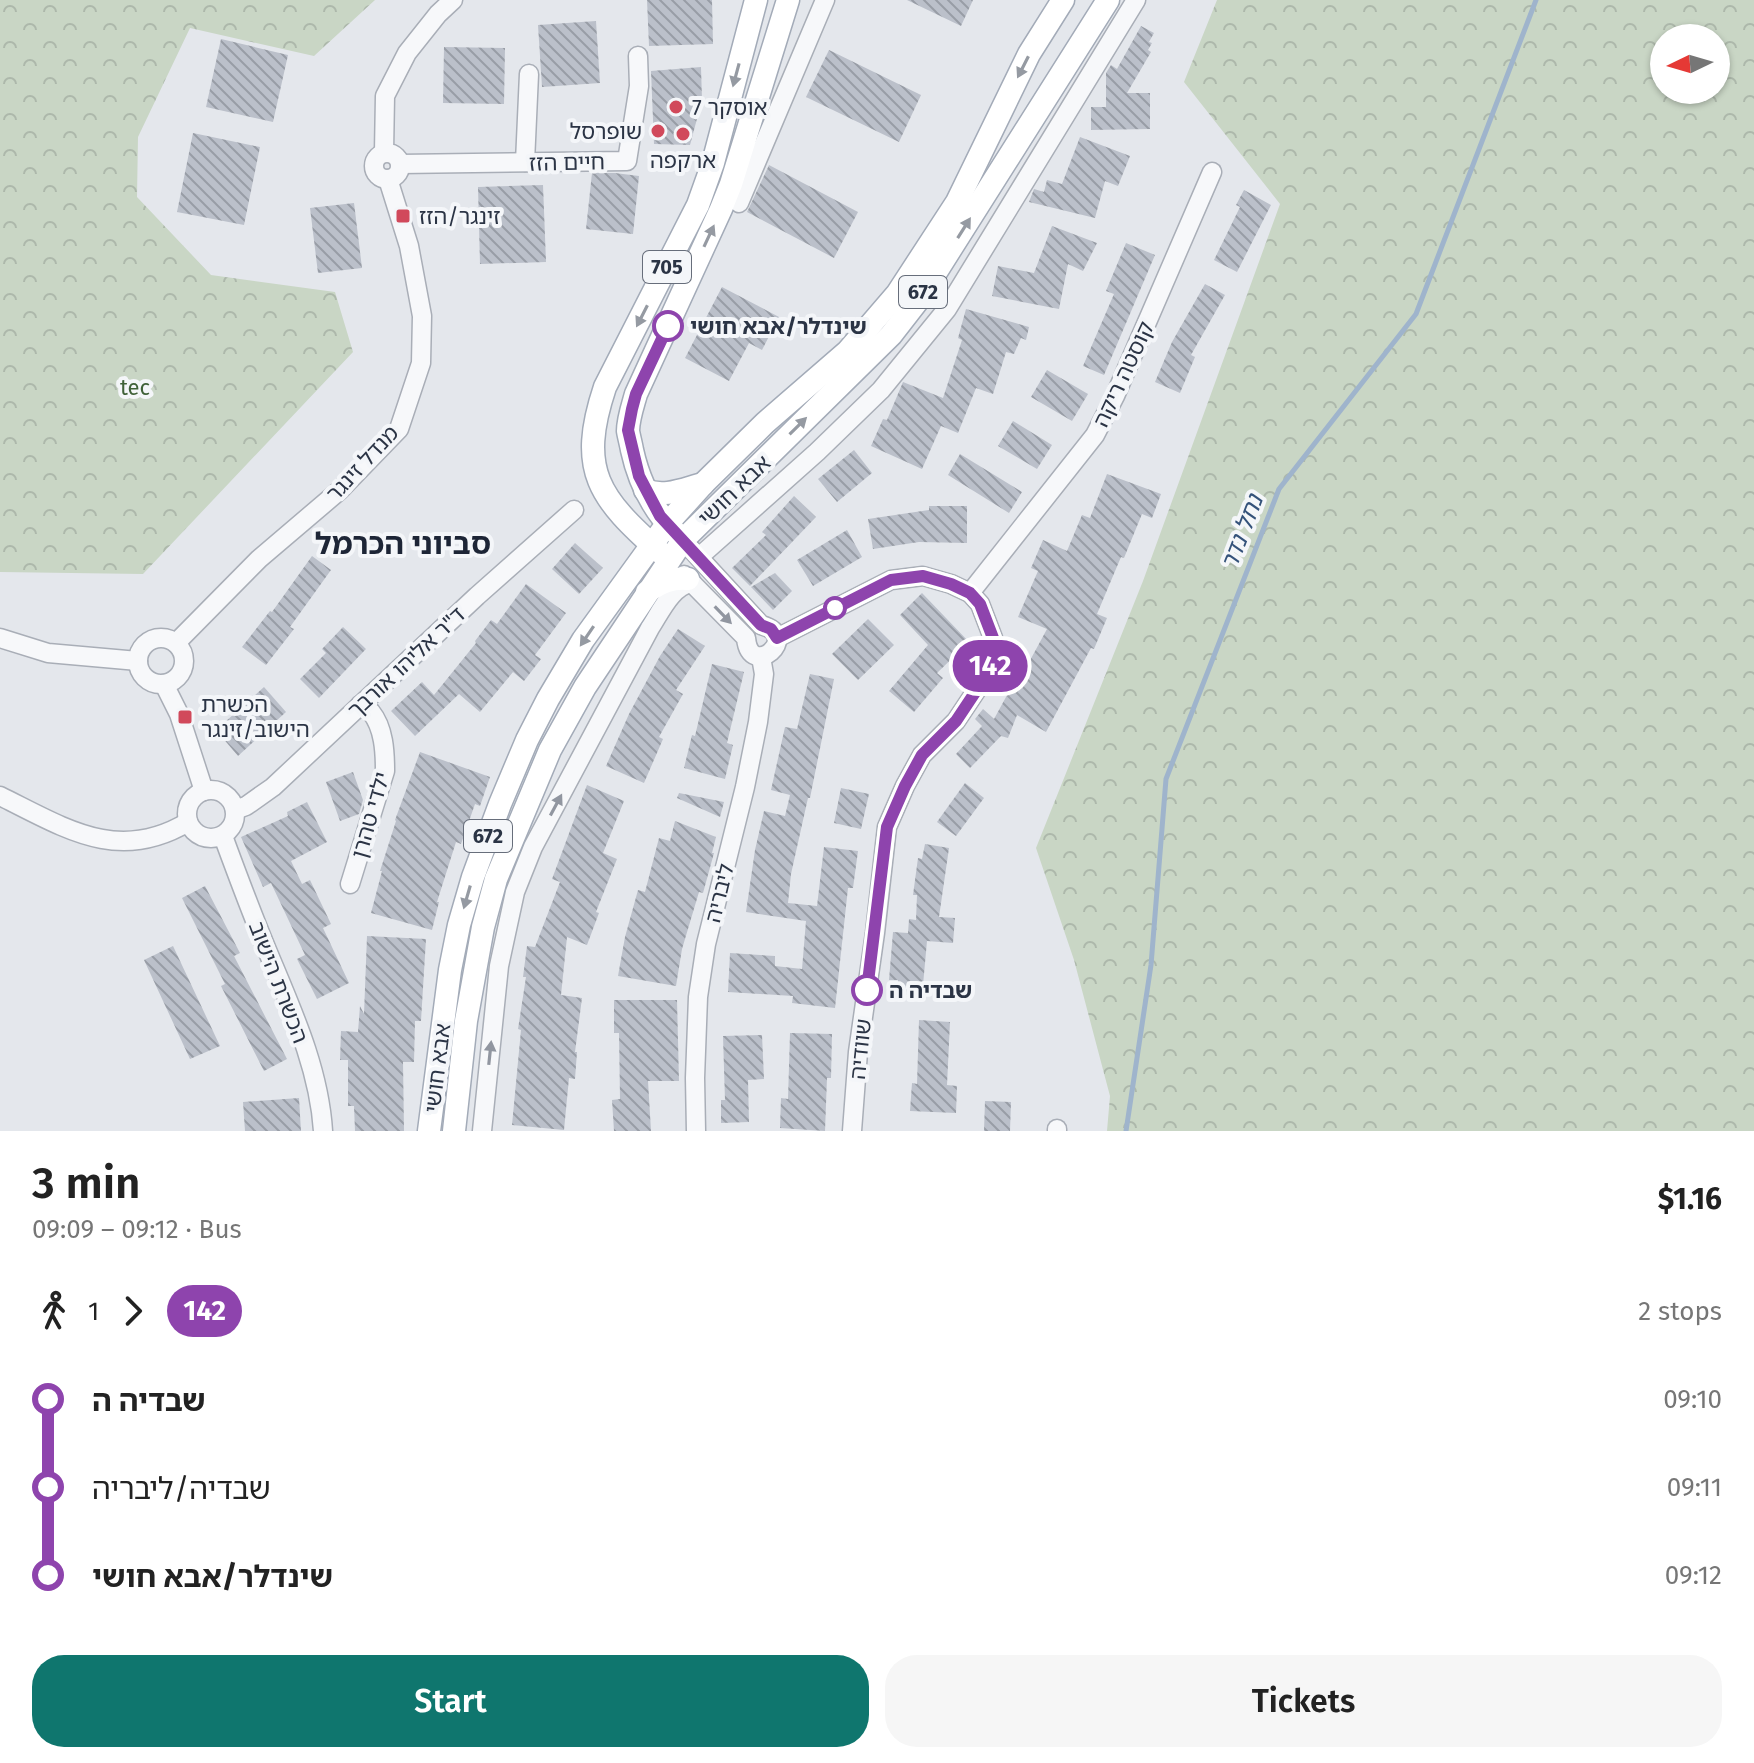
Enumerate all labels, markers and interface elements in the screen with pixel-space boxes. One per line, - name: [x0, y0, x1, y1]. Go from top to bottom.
- north arrow: [1650, 24, 1730, 104]
- map controls: [1650, 24, 1730, 104]
- one-way arrow: [1016, 55, 1030, 78]
- one-way arrow: [730, 63, 742, 88]
- place label: אוסקר 7: [692, 94, 768, 121]
- marker: אוסקר 7: [667, 98, 685, 116]
- place label: שופרסל: [570, 118, 642, 145]
- marker: שופרסל: [649, 122, 667, 140]
- marker: ארקפה: [674, 125, 692, 143]
- place label: ארקפה: [650, 147, 716, 174]
- street label: חיים הזז: [529, 148, 605, 177]
- place label: זינגר/הזז: [419, 203, 501, 230]
- marker: זינגר/הזז: [394, 207, 412, 225]
- one-way arrow: [957, 217, 971, 239]
- one-way arrow: [702, 224, 716, 247]
- road number: 705: [643, 251, 691, 283]
- road number: 672: [899, 276, 947, 308]
- one-way arrow: [635, 305, 649, 328]
- marker: שינדלר/אבא חושי: [653, 311, 683, 341]
- place label: שינדלר/אבא חושי: [690, 313, 867, 340]
- street label: קוסטה ריקה: [1087, 317, 1160, 431]
- park label: tec: [120, 374, 150, 401]
- one-way arrow: [788, 417, 807, 436]
- street label: מנדל זינגר: [320, 420, 404, 507]
- street label: אבא חושי: [693, 449, 776, 531]
- water label: נחל נדר: [1215, 489, 1270, 573]
- district label: סביוני הכרמל: [315, 526, 491, 562]
- unlabelled marker: [824, 597, 846, 619]
- street label: ד"ר אליהו אורבך: [342, 601, 471, 724]
- one-way arrow: [713, 605, 731, 624]
- one-way arrow: [579, 626, 594, 647]
- line badge: 142: [944, 640, 1036, 692]
- text: 142: [969, 649, 1011, 682]
- place label: הכשרת הישוב/זינגר: [201, 691, 310, 743]
- marker: הכשרת הישוב/זינגר: [176, 708, 194, 726]
- street label: ילדי טהרן: [345, 769, 396, 861]
- one-way arrow: [549, 793, 562, 816]
- road number: 672: [464, 820, 512, 852]
- street label: ליבריה: [699, 861, 740, 925]
- one-way arrow: [460, 886, 473, 910]
- street label: הכשרת הישוב: [243, 917, 314, 1047]
- marker: שבדיה ה: [852, 975, 882, 1005]
- place label: שבדיה ה: [889, 977, 972, 1004]
- street label: שוודיה: [844, 1017, 877, 1081]
- street label: אבא חושי: [419, 1022, 456, 1114]
- one-way arrow: [483, 1040, 496, 1065]
- text: 3 min: [32, 1157, 141, 1210]
- text: $1.16: [1658, 1181, 1722, 1217]
- text: 09:09 – 09:12 · Bus: [32, 1214, 242, 1245]
- icon: walk: [32, 1289, 76, 1333]
- icon: forward: [111, 1289, 155, 1333]
- text: 142: [183, 1294, 226, 1327]
- text: 1: [88, 1296, 99, 1327]
- text: 2 stops: [1638, 1296, 1722, 1327]
- text: שבדיה ה: [92, 1383, 206, 1419]
- text: 09:10: [1663, 1384, 1722, 1415]
- text: שבדיה/ליבריה: [92, 1471, 271, 1507]
- text: 09:11: [1667, 1472, 1722, 1503]
- text: שינדלר/אבא חושי: [92, 1559, 333, 1595]
- text: 09:12: [1665, 1560, 1722, 1591]
- button: Start: [32, 1655, 869, 1747]
- button: Tickets: [885, 1655, 1722, 1747]

